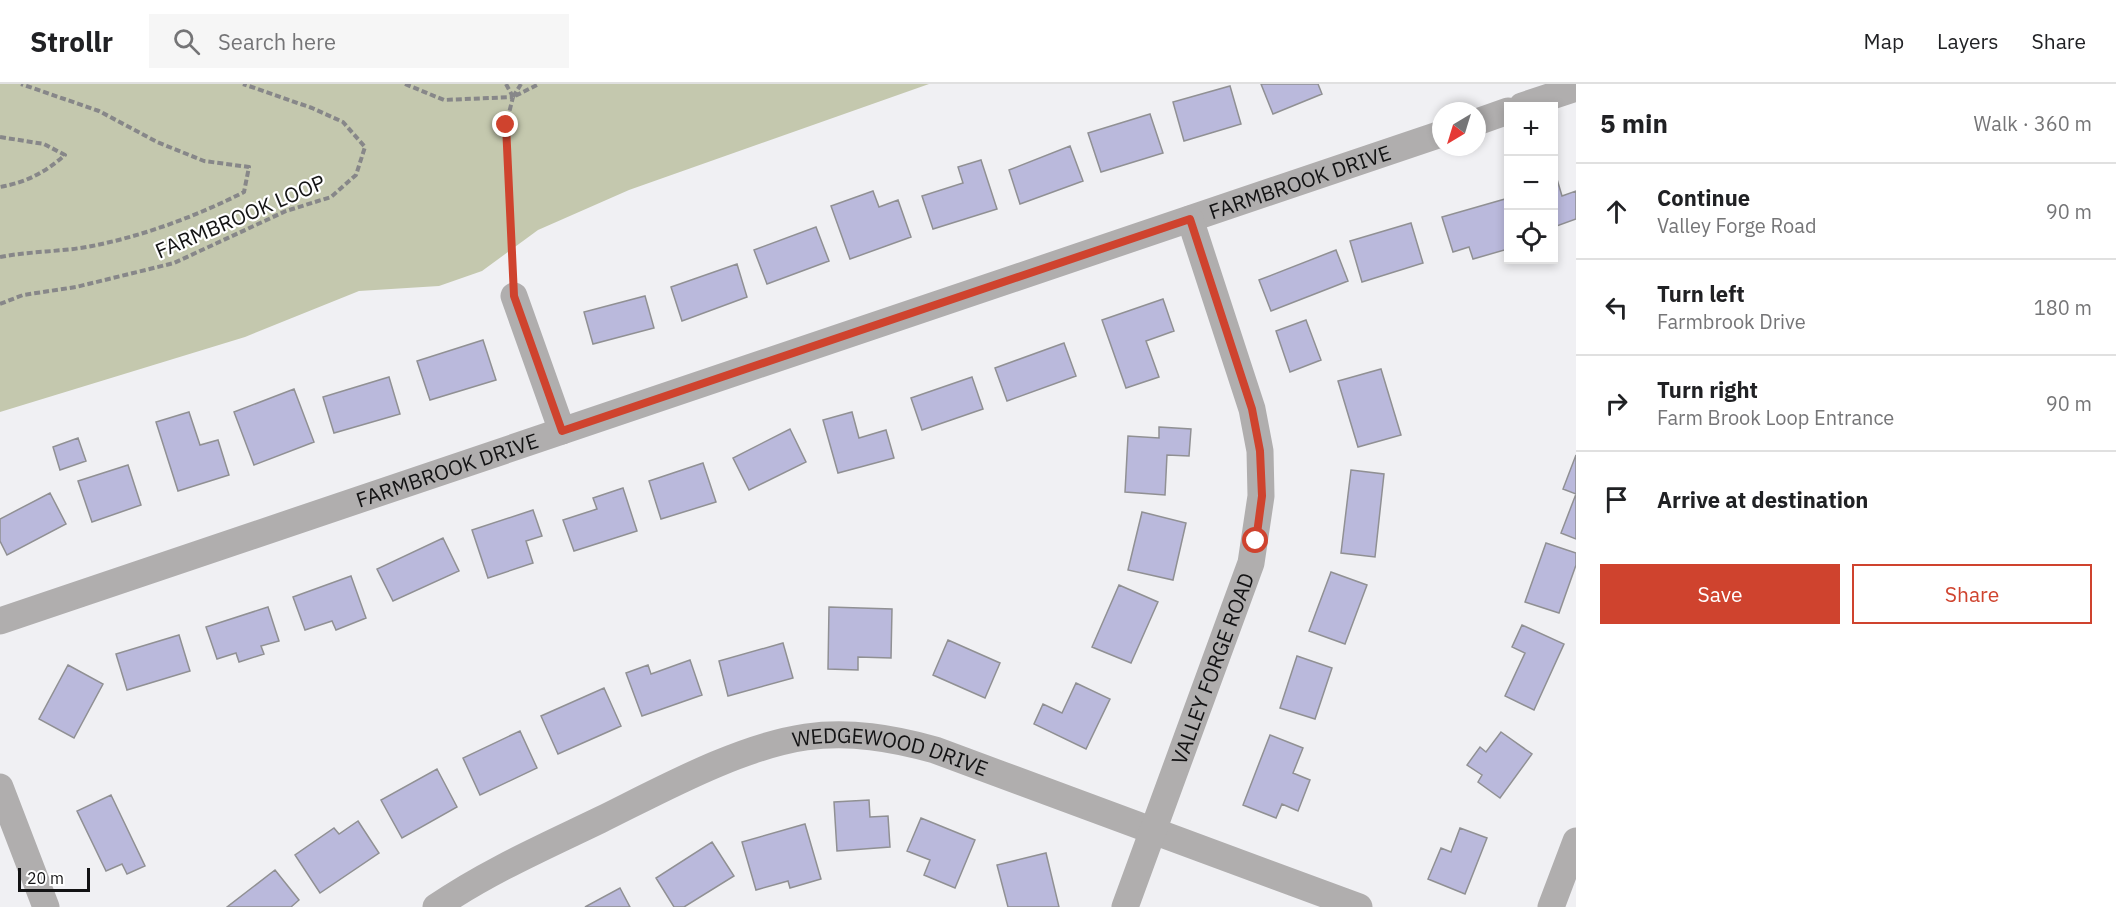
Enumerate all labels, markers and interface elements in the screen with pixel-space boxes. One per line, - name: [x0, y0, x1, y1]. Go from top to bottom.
- search box: [149, 14, 569, 68]
- text: Strollr: [30, 23, 113, 60]
- icon: search: [170, 25, 203, 58]
- text: Search here: [218, 27, 336, 56]
- text: Map: [1864, 27, 1904, 55]
- text: Layers: [1937, 27, 1999, 55]
- text: Share: [2032, 27, 2086, 55]
- north arrow: [1432, 102, 1486, 156]
- map controls: [1504, 102, 1558, 264]
- button: +: [1504, 102, 1558, 156]
- text: 5 min: [1600, 106, 1668, 140]
- text: Walk · 360 m: [1974, 110, 2092, 137]
- route end: [492, 111, 518, 137]
- street label: FARMBROOK DRIVE: [1205, 138, 1395, 226]
- button: −: [1504, 156, 1558, 210]
- street label: FARMBROOK LOOP: [151, 168, 329, 264]
- text: Continue: [1657, 183, 1750, 212]
- icon: ahead: [1600, 195, 1633, 228]
- text: 90 m: [2046, 198, 2092, 225]
- button: locate: [1504, 210, 1558, 264]
- text: Valley Forge Road: [1657, 212, 1817, 239]
- text: Turn left: [1657, 279, 1745, 308]
- icon: left: [1600, 291, 1633, 324]
- text: 180 m: [2034, 294, 2092, 321]
- text: Farmbrook Drive: [1657, 308, 1806, 335]
- text: Turn right: [1657, 375, 1758, 404]
- icon: right: [1600, 387, 1633, 420]
- text: 90 m: [2046, 390, 2092, 417]
- text: Farm Brook Loop Entrance: [1657, 404, 1894, 431]
- street label: FARMBROOK DRIVE: [352, 426, 542, 514]
- icon: arrive: [1600, 483, 1633, 516]
- text: Arrive at destination: [1657, 485, 1868, 514]
- route start: [1242, 527, 1268, 553]
- button: Save: [1600, 564, 1840, 624]
- button: Share: [1852, 564, 2092, 624]
- street label: VALLEY FORGE ROAD: [1164, 569, 1260, 768]
- street label: WEDGEWOOD DRIVE: [790, 721, 992, 783]
- scale bar: [18, 865, 90, 892]
- text: 20 m: [27, 868, 64, 888]

